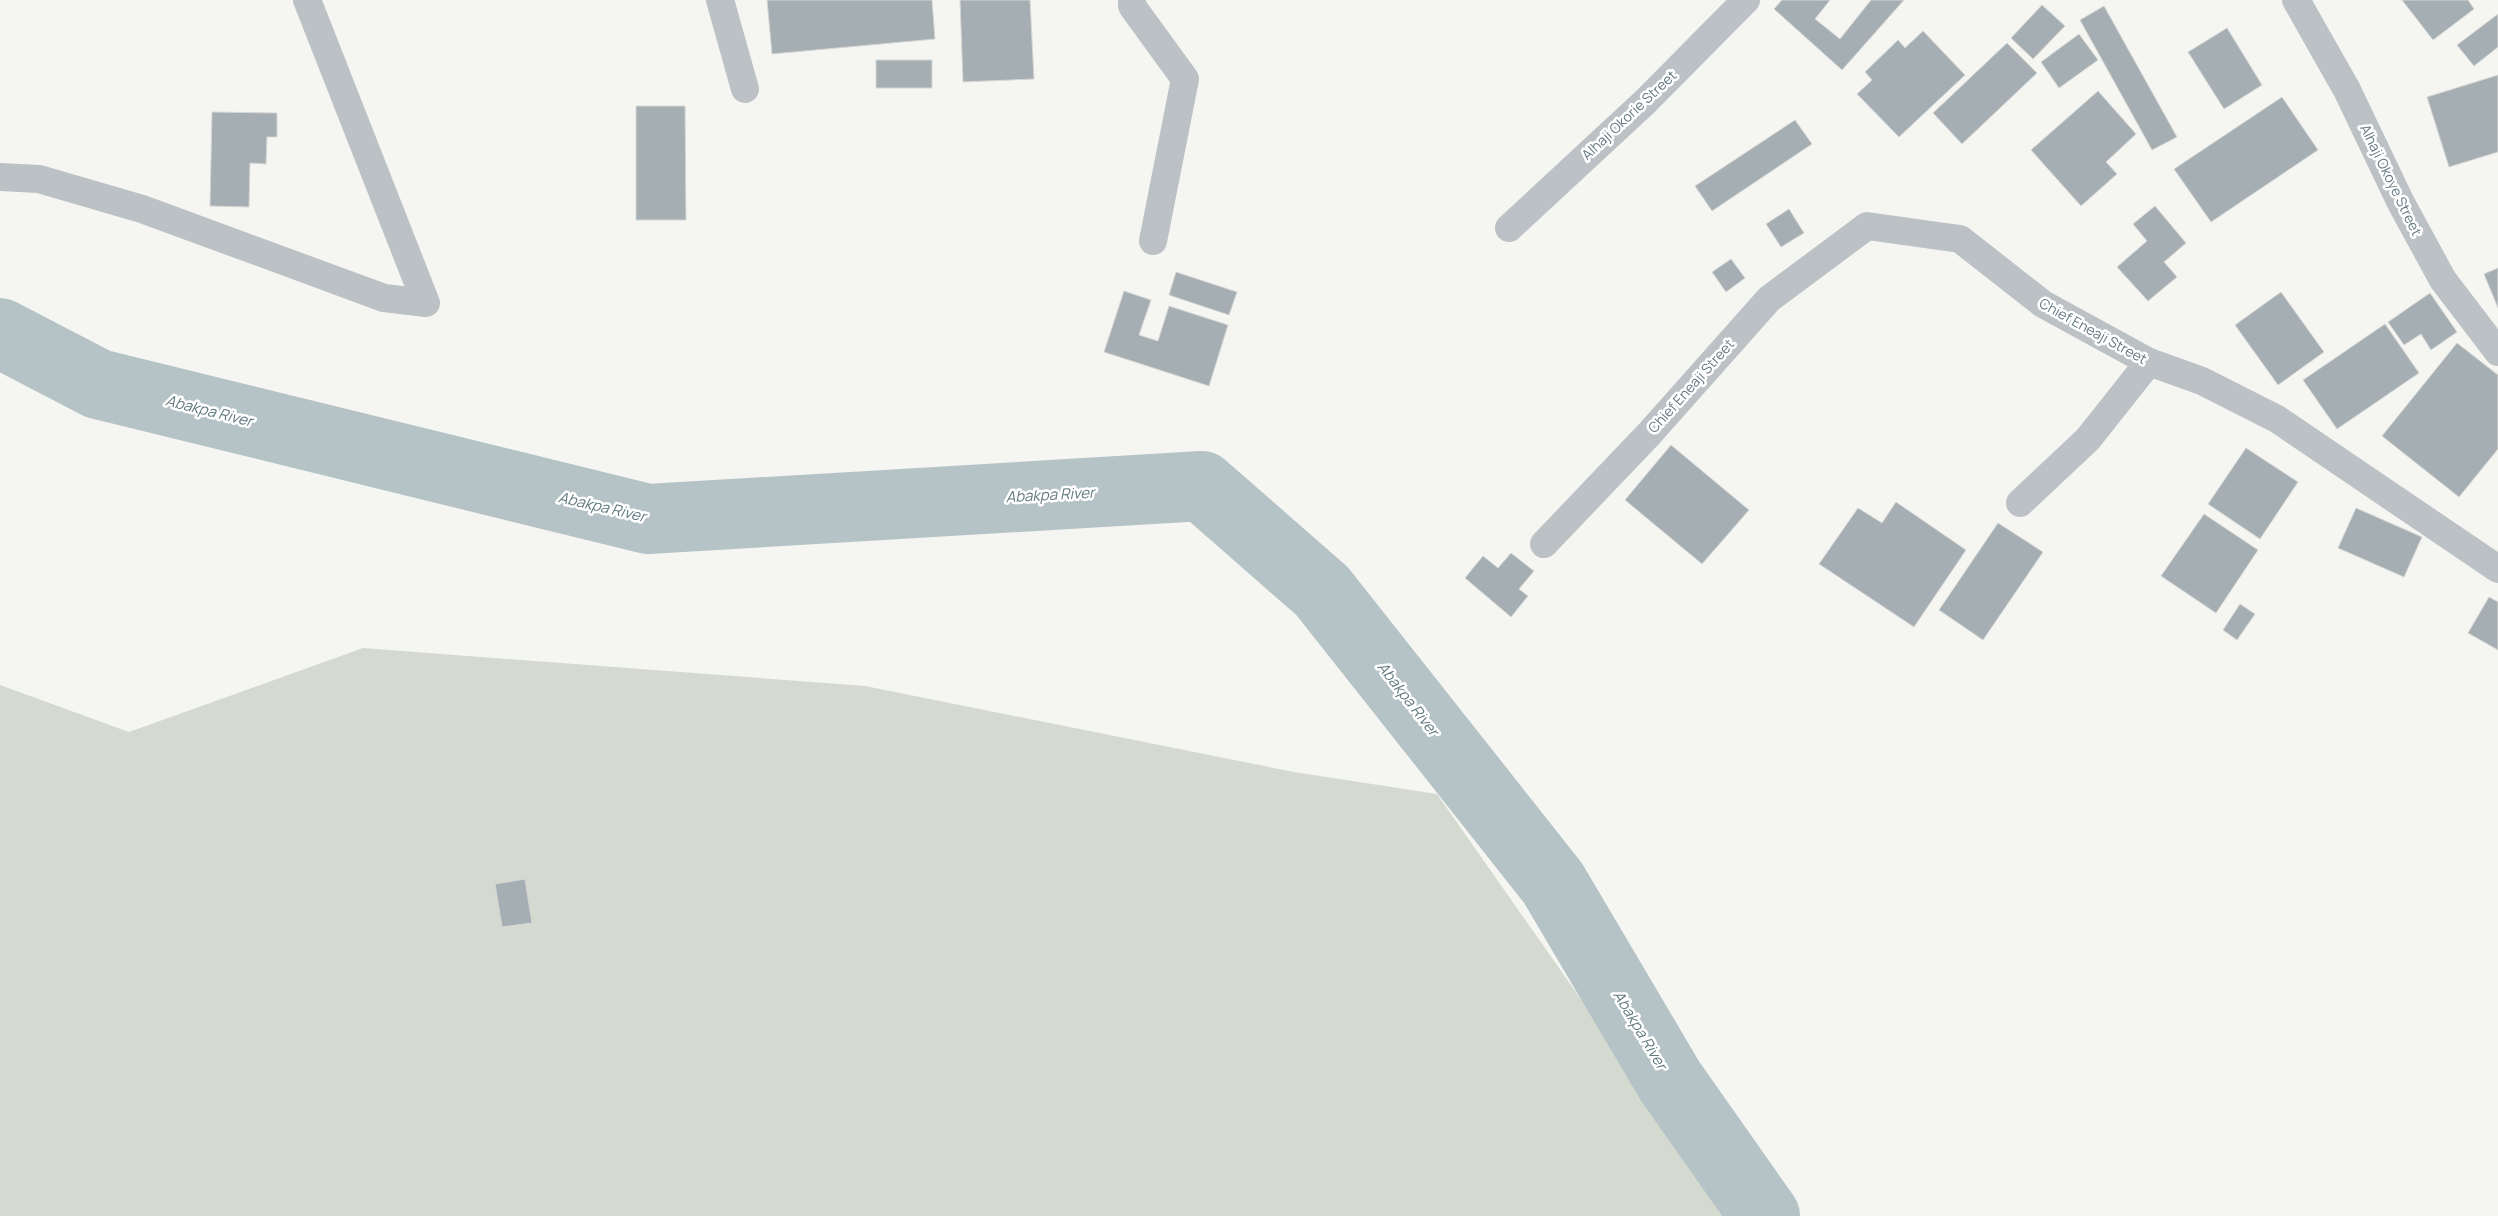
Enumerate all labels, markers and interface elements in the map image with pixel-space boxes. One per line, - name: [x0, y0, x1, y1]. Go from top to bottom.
- street label: Alhaji Okorie Street: [1577, 65, 1681, 164]
- street label: Alhaji Okoye Street: [2356, 121, 2427, 239]
- street label: Chief Eneaji Street: [2036, 293, 2151, 368]
- street label: Chief Eneaji Street: [1643, 334, 1738, 437]
- water label: Abakpa River: [163, 390, 257, 432]
- water label: Abakpa River: [1005, 482, 1097, 507]
- water label: Abakpa River: [556, 486, 650, 527]
- water label: Abakpa River: [1373, 657, 1446, 742]
- water label: Abakpa River: [1609, 986, 1674, 1075]

